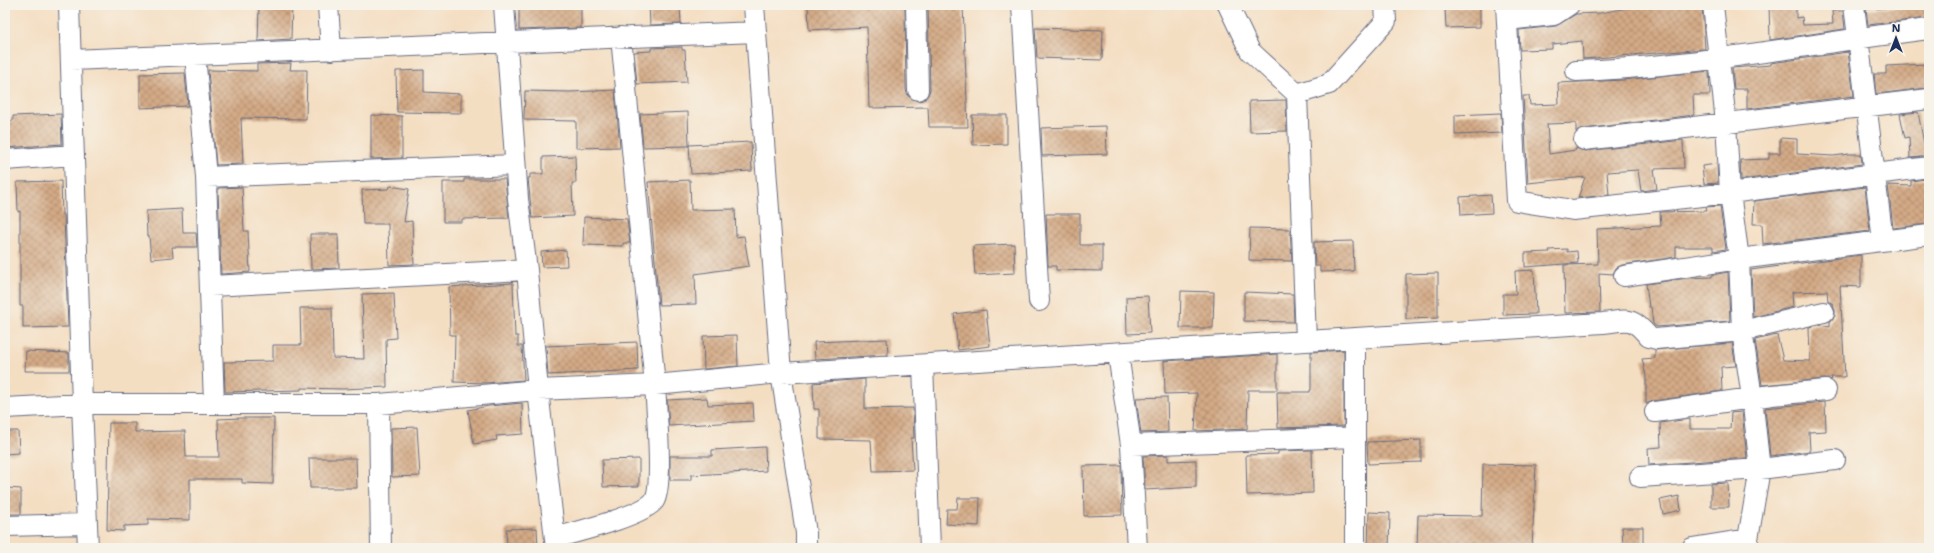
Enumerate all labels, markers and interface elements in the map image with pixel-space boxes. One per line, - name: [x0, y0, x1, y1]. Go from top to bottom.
- north arrow: [1876, 18, 1916, 58]
- text: N: [1892, 21, 1901, 36]

